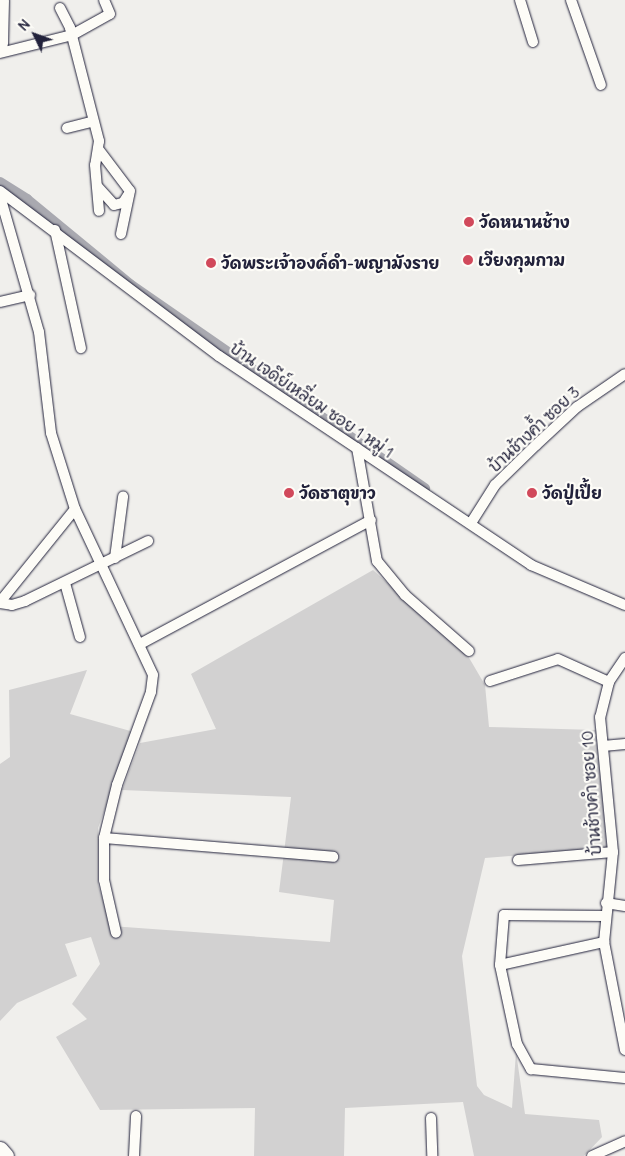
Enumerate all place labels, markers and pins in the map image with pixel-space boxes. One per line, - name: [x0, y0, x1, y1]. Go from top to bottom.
- place label: วัดหนานช้าง: [479, 212, 570, 232]
- marker: วัดหนานช้าง: [463, 216, 475, 228]
- place label: เวียงกุมกาม: [478, 250, 565, 270]
- place label: วัดพระเจ้าองค์ดำ-พญามังราย: [221, 253, 440, 273]
- marker: เวียงกุมกาม: [462, 254, 474, 266]
- marker: วัดพระเจ้าองค์ดำ-พญามังราย: [205, 257, 217, 269]
- place label: วัดธาตุขาว: [299, 483, 376, 503]
- place label: วัดปู่เปี้ย: [542, 483, 602, 503]
- marker: วัดธาตุขาว: [283, 487, 295, 499]
- marker: วัดปู่เปี้ย: [526, 487, 538, 499]

